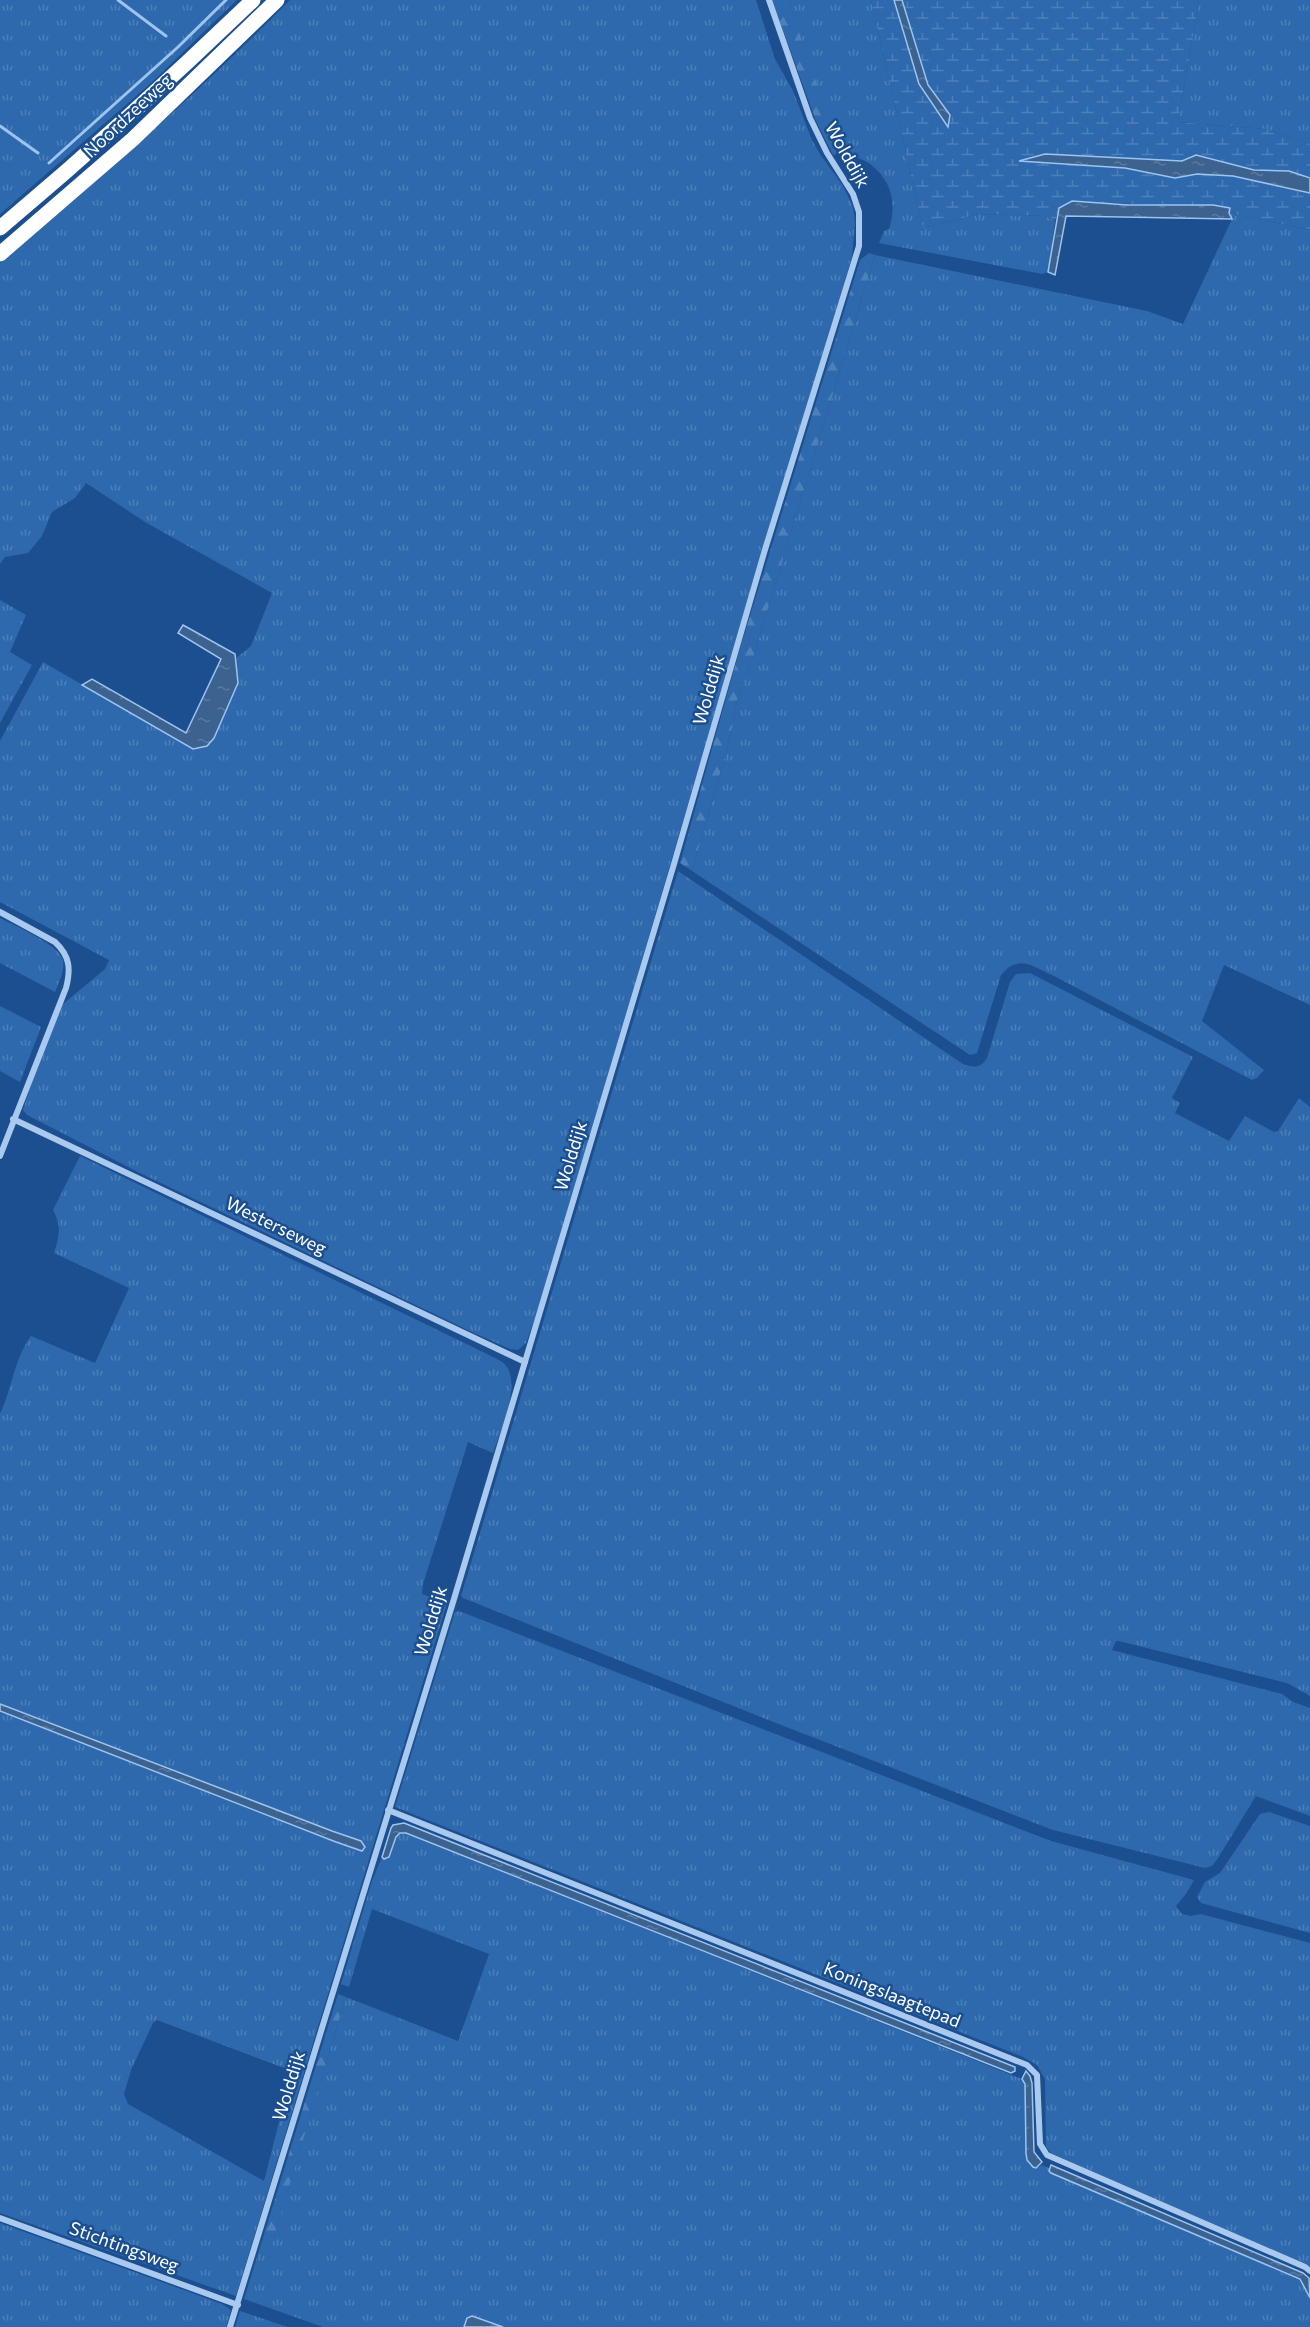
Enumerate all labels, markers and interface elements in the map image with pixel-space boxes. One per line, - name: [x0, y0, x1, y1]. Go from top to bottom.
- street label: Noordzeeweg: [78, 68, 176, 162]
- street label: Wolddijk: [821, 118, 875, 192]
- street label: Wolddijk: [688, 652, 729, 727]
- street label: Wolddijk: [549, 1118, 591, 1193]
- street label: Westerseweg: [223, 1191, 331, 1259]
- street label: Wolddijk: [409, 1583, 451, 1658]
- street label: Koningslaagtepad: [821, 1957, 964, 2032]
- street label: Wolddijk: [267, 2048, 309, 2123]
- street label: Stichtingsweg: [67, 2216, 182, 2276]

